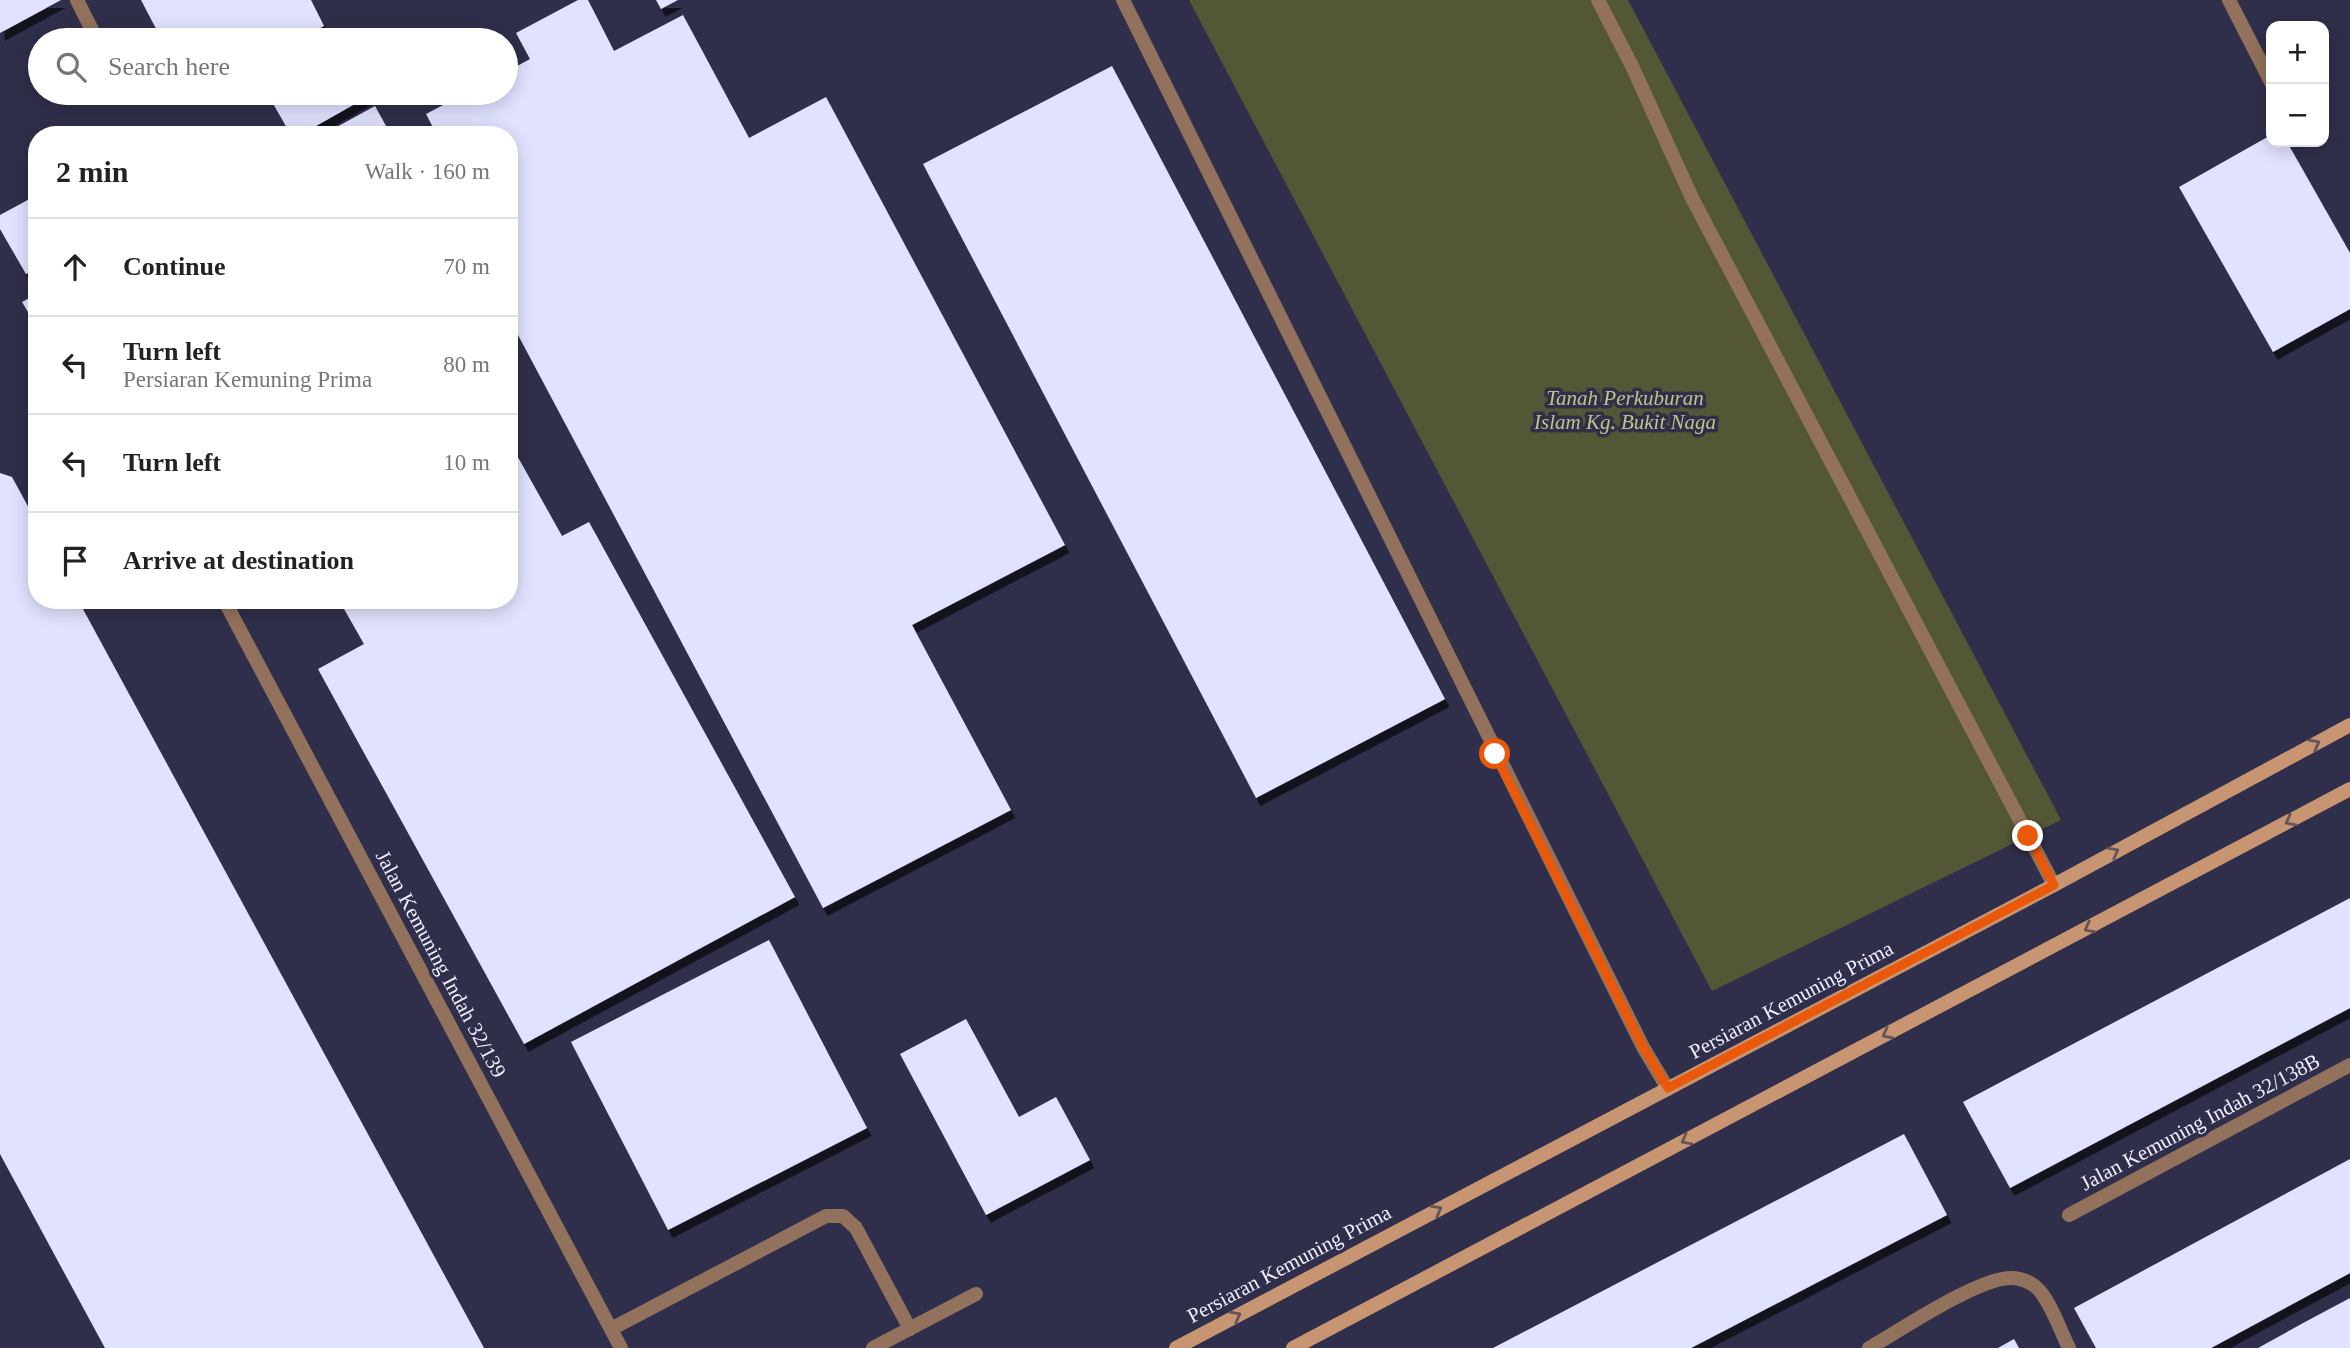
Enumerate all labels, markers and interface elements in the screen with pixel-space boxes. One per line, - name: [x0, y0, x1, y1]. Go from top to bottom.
- map controls: [2266, 21, 2329, 147]
- button: +: [2266, 21, 2329, 84]
- search box: [28, 28, 518, 105]
- icon: search: [52, 48, 90, 86]
- text: Search here: [108, 52, 230, 81]
- button: −: [2266, 84, 2329, 147]
- text: 2 min: [56, 155, 129, 188]
- text: Walk · 160 m: [365, 159, 490, 184]
- icon: ahead: [56, 248, 94, 286]
- text: Continue: [123, 252, 226, 281]
- text: 70 m: [443, 254, 490, 279]
- text: Turn left: [123, 337, 221, 366]
- icon: left: [56, 346, 94, 384]
- text: 80 m: [443, 352, 490, 377]
- text: Persiaran Kemuning Prima: [123, 367, 372, 392]
- park label: Tanah Perkuburan Islam Kg. Bukit Naga: [1533, 386, 1716, 434]
- icon: left: [56, 444, 94, 482]
- text: Turn left: [123, 448, 221, 477]
- text: 10 m: [443, 450, 490, 475]
- icon: arrive: [56, 542, 94, 580]
- text: Arrive at destination: [123, 546, 354, 575]
- route start: [1479, 738, 1510, 769]
- one-way arrow: [2307, 739, 2320, 752]
- one-way arrow: [2285, 813, 2297, 826]
- route end: [2012, 820, 2043, 851]
- street label: Jalan Kemuning Indah 32/139: [371, 846, 511, 1082]
- one-way arrow: [2107, 847, 2120, 860]
- one-way arrow: [2083, 919, 2096, 933]
- street label: Persiaran Kemuning Prima: [1685, 936, 1898, 1064]
- one-way arrow: [1882, 1025, 1895, 1039]
- street label: Jalan Kemuning Indah 32/138B: [2076, 1049, 2324, 1195]
- one-way arrow: [1681, 1132, 1693, 1145]
- street label: Persiaran Kemuning Prima: [1183, 1200, 1396, 1328]
- one-way arrow: [1430, 1205, 1442, 1218]
- one-way arrow: [1229, 1311, 1241, 1324]

